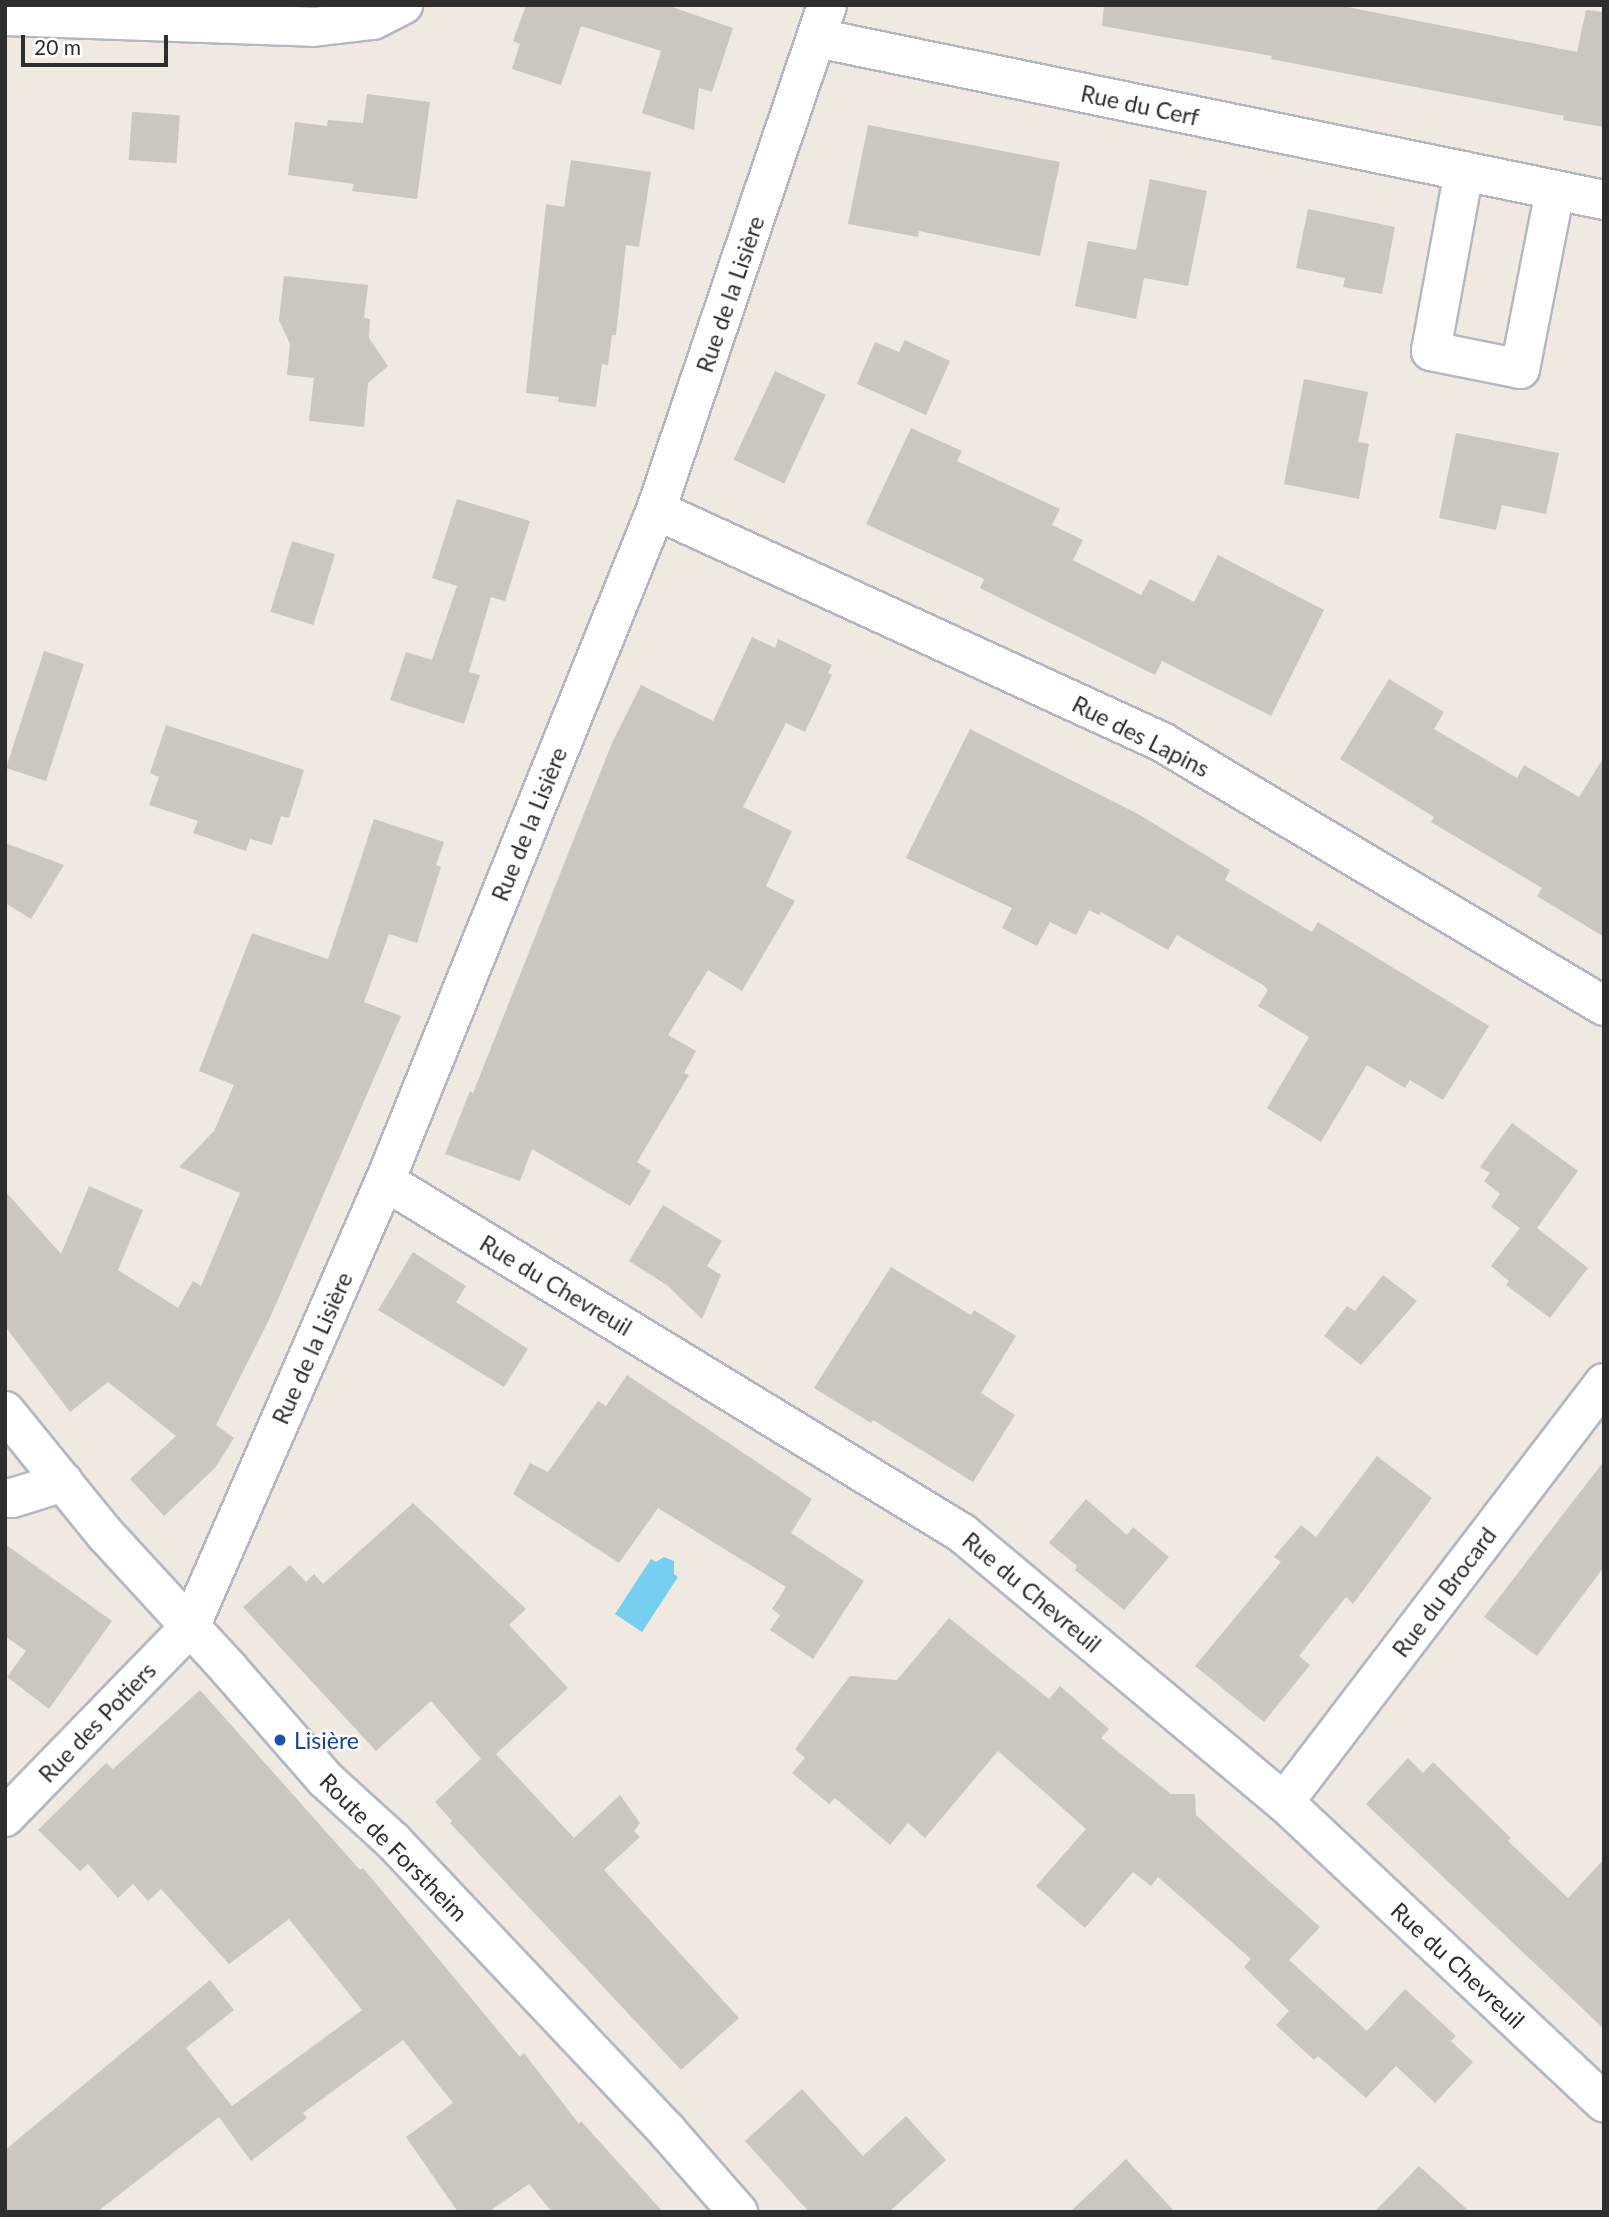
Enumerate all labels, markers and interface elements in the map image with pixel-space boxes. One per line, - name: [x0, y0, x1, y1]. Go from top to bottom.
- scale bar: [24, 21, 172, 65]
- text: 20 m: [34, 34, 81, 59]
- street label: Rue du Cerf: [1078, 79, 1202, 131]
- street label: Rue de la Lisière: [690, 212, 770, 376]
- street label: Rue des Lapins: [1068, 690, 1214, 782]
- street label: Rue de la Lisière: [486, 743, 572, 905]
- street label: Rue du Chevreuil: [475, 1229, 637, 1341]
- street label: Rue de la Lisière: [266, 1268, 358, 1428]
- street label: Rue du Brocard: [1386, 1522, 1502, 1662]
- street label: Rue du Chevreuil: [957, 1526, 1107, 1658]
- street label: Rue des Potiers: [33, 1656, 161, 1788]
- place label: Lisière: [294, 1726, 359, 1754]
- marker: Lisière: [272, 1732, 288, 1748]
- street label: Route de Forstheim: [314, 1767, 474, 1927]
- street label: Rue du Chevreuil: [1386, 1896, 1530, 2034]

